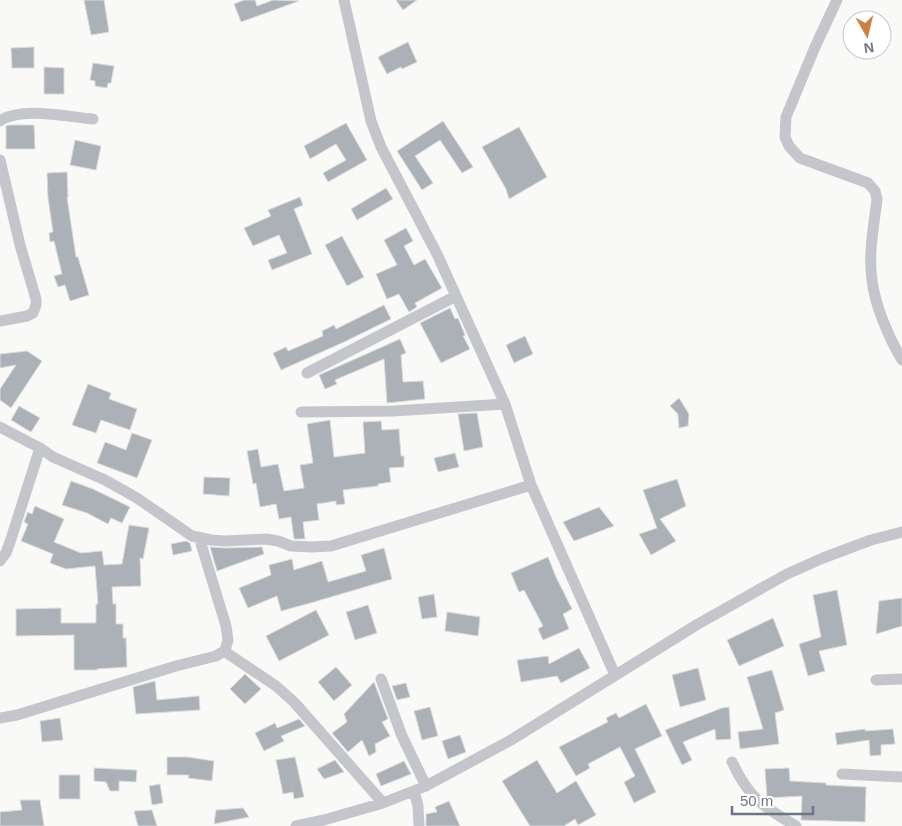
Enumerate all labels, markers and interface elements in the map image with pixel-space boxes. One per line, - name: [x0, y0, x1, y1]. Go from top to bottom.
- north arrow: [842, 10, 892, 60]
- text: N: [863, 39, 875, 57]
- scale bar: [732, 784, 813, 816]
- text: 50 m: [740, 792, 773, 809]

